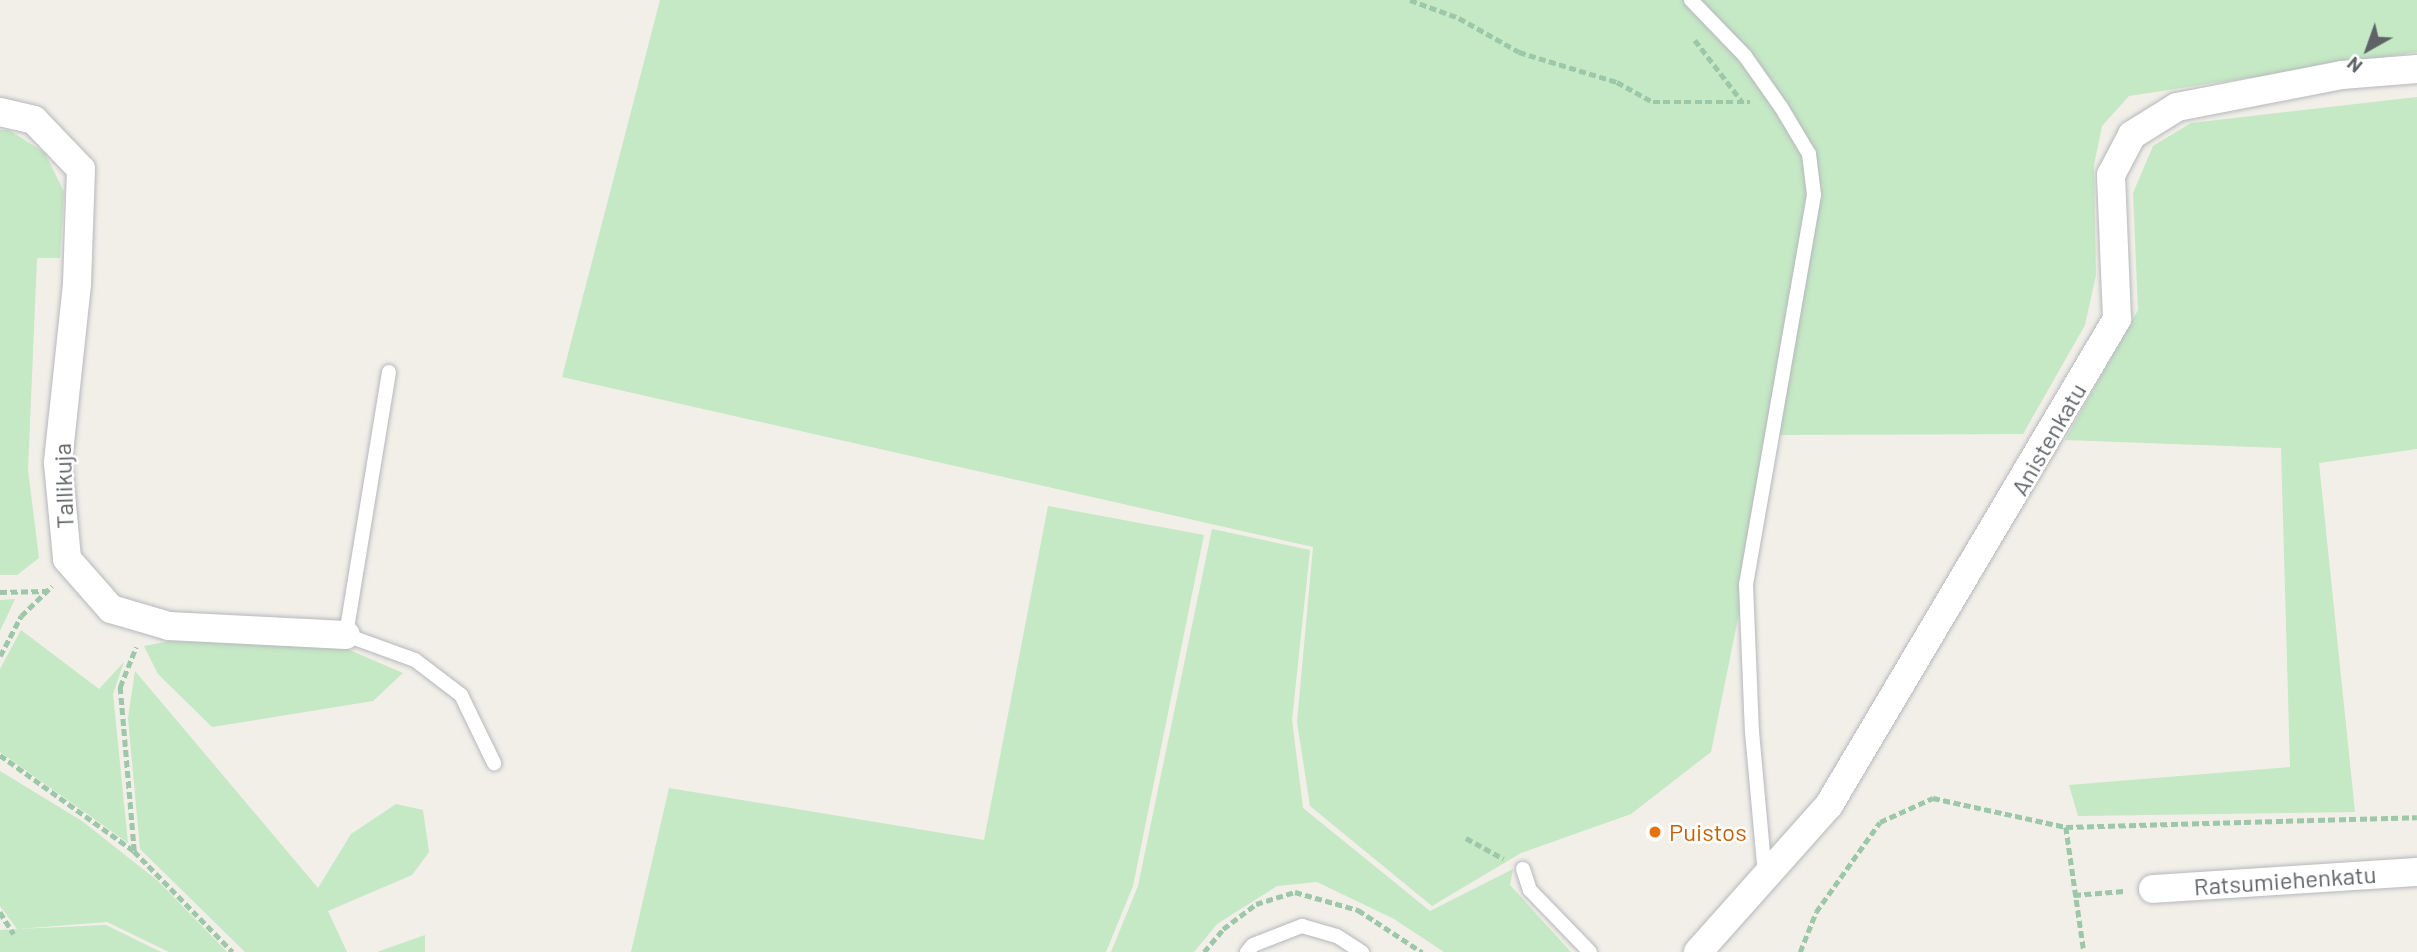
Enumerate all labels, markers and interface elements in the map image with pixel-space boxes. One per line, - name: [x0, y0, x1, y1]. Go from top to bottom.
- north arrow: [2333, 14, 2403, 84]
- text: N: [2342, 53, 2366, 78]
- street label: Anistenkatu: [2004, 378, 2092, 500]
- street label: Tallikuja: [47, 443, 79, 529]
- place label: Puistos: [1669, 818, 1747, 846]
- marker: Puistos: [1647, 824, 1663, 840]
- street label: Ratsumiehenkatu: [2193, 859, 2377, 901]

